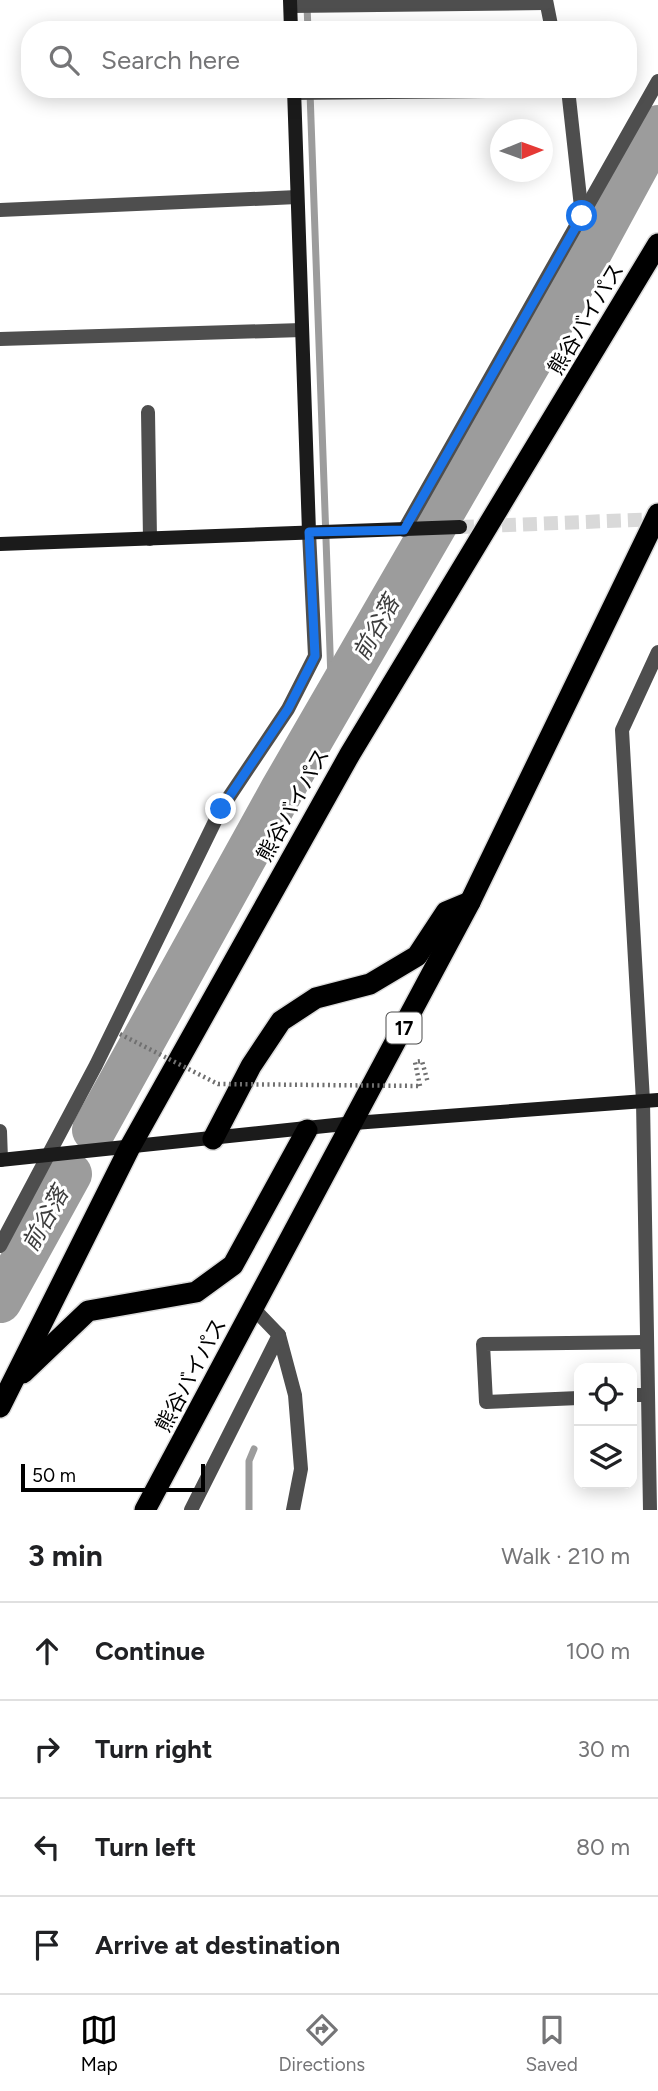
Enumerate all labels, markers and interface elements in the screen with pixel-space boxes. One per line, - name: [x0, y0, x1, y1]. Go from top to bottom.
- search box: [21, 21, 637, 98]
- icon: search: [45, 41, 83, 79]
- text: Search here: [101, 44, 240, 76]
- north arrow: [490, 119, 553, 182]
- route start: [566, 200, 597, 231]
- street label: 熊谷バイパス: [543, 258, 629, 379]
- water label: 前谷落: [347, 588, 407, 665]
- street label: 熊谷バイパス: [251, 744, 334, 866]
- route end: [205, 793, 236, 824]
- road number: 17: [386, 1012, 422, 1044]
- water label: 前谷落: [16, 1179, 76, 1256]
- street label: 熊谷バイパス: [150, 1313, 231, 1436]
- map controls: [574, 1363, 637, 1489]
- button: locate: [574, 1363, 637, 1426]
- button: layers: [574, 1426, 637, 1489]
- scale bar: [21, 1461, 205, 1493]
- text: 50 m: [32, 1464, 76, 1487]
- text: 3 min: [28, 1537, 103, 1574]
- text: Walk · 210 m: [501, 1542, 630, 1570]
- icon: ahead: [28, 1632, 66, 1670]
- text: Continue: [95, 1635, 205, 1667]
- text: 100 m: [566, 1637, 630, 1665]
- icon: right: [28, 1730, 66, 1768]
- text: Turn right: [95, 1733, 212, 1765]
- text: 30 m: [577, 1735, 630, 1763]
- icon: left: [28, 1828, 66, 1866]
- text: Turn left: [95, 1831, 196, 1863]
- text: 80 m: [576, 1833, 630, 1861]
- icon: arrive: [28, 1926, 66, 1964]
- text: Arrive at destination: [95, 1929, 340, 1961]
- tab: Map: [80, 2011, 118, 2076]
- tab: Directions: [278, 2011, 365, 2076]
- tab: Saved: [525, 2011, 578, 2076]

